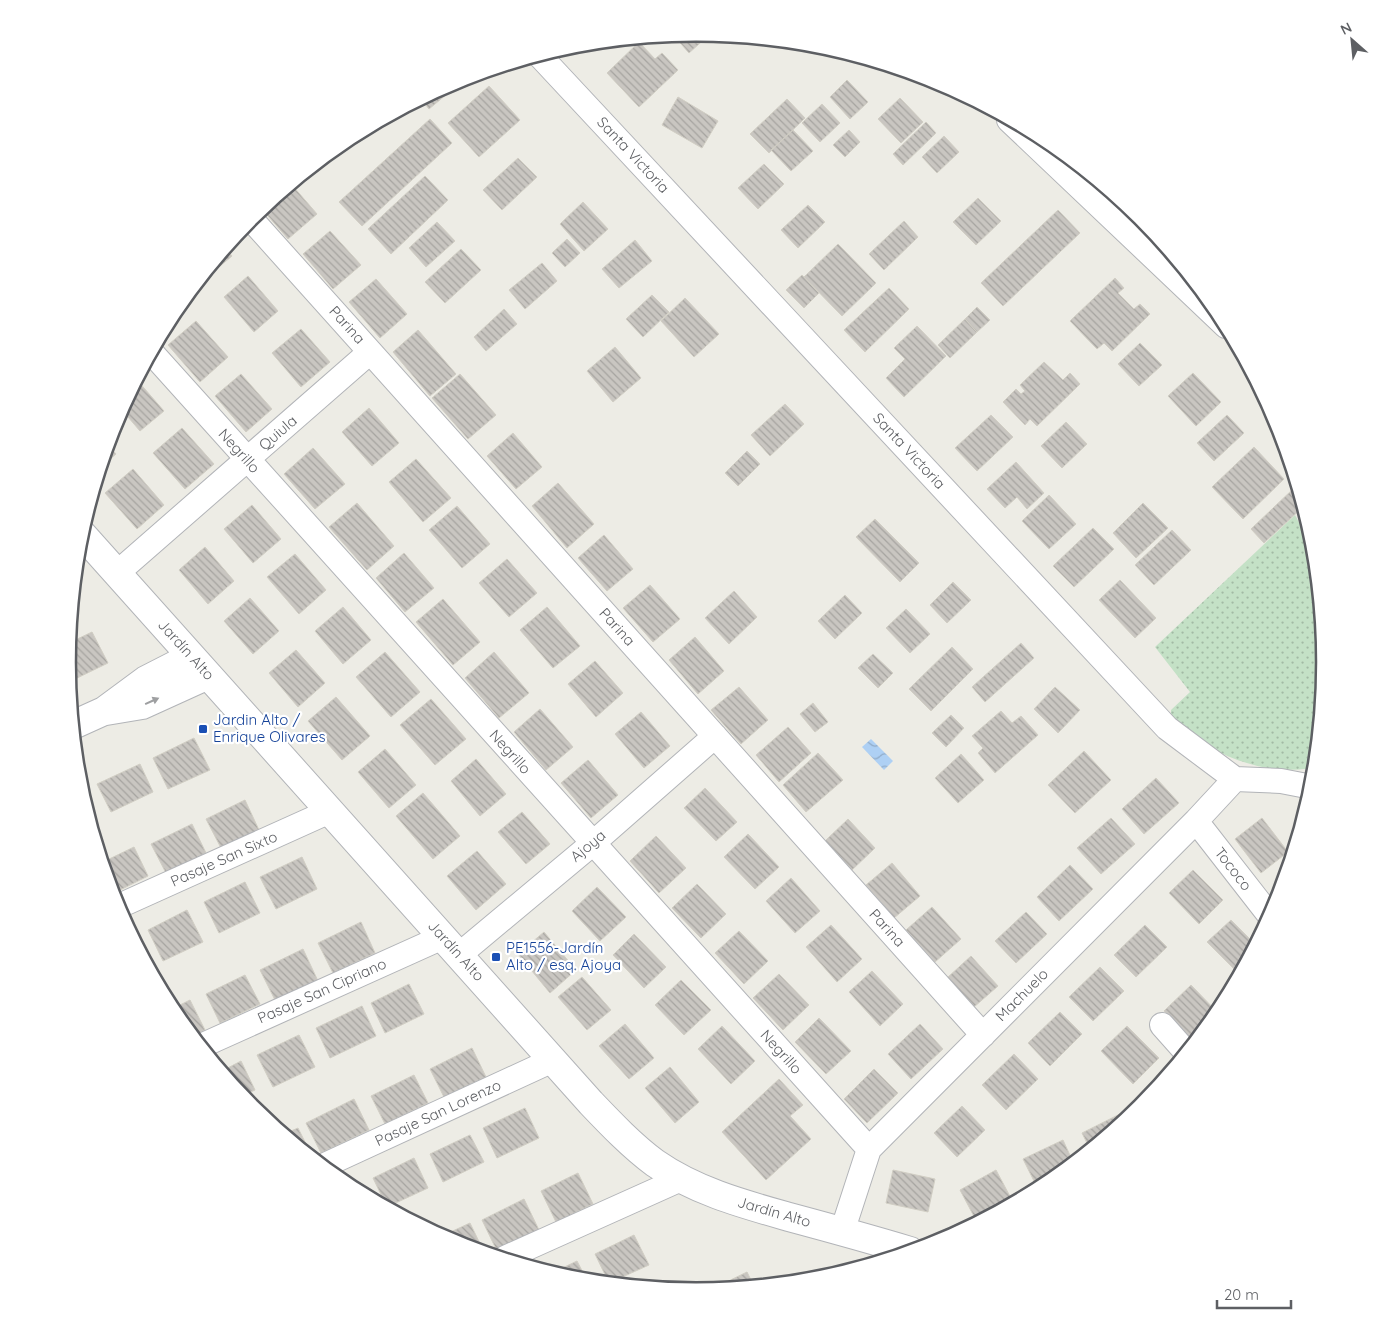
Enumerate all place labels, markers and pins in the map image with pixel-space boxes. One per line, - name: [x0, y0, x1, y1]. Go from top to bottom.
- place label: Jardin Alto / Enrique Olivares: [213, 710, 325, 746]
- marker: Jardin Alto / Enrique Olivares: [197, 723, 209, 735]
- place label: PE1556-Jardín Alto / esq. Ajoya: [506, 938, 621, 974]
- marker: PE1556-Jardín Alto / esq. Ajoya: [490, 951, 502, 963]

